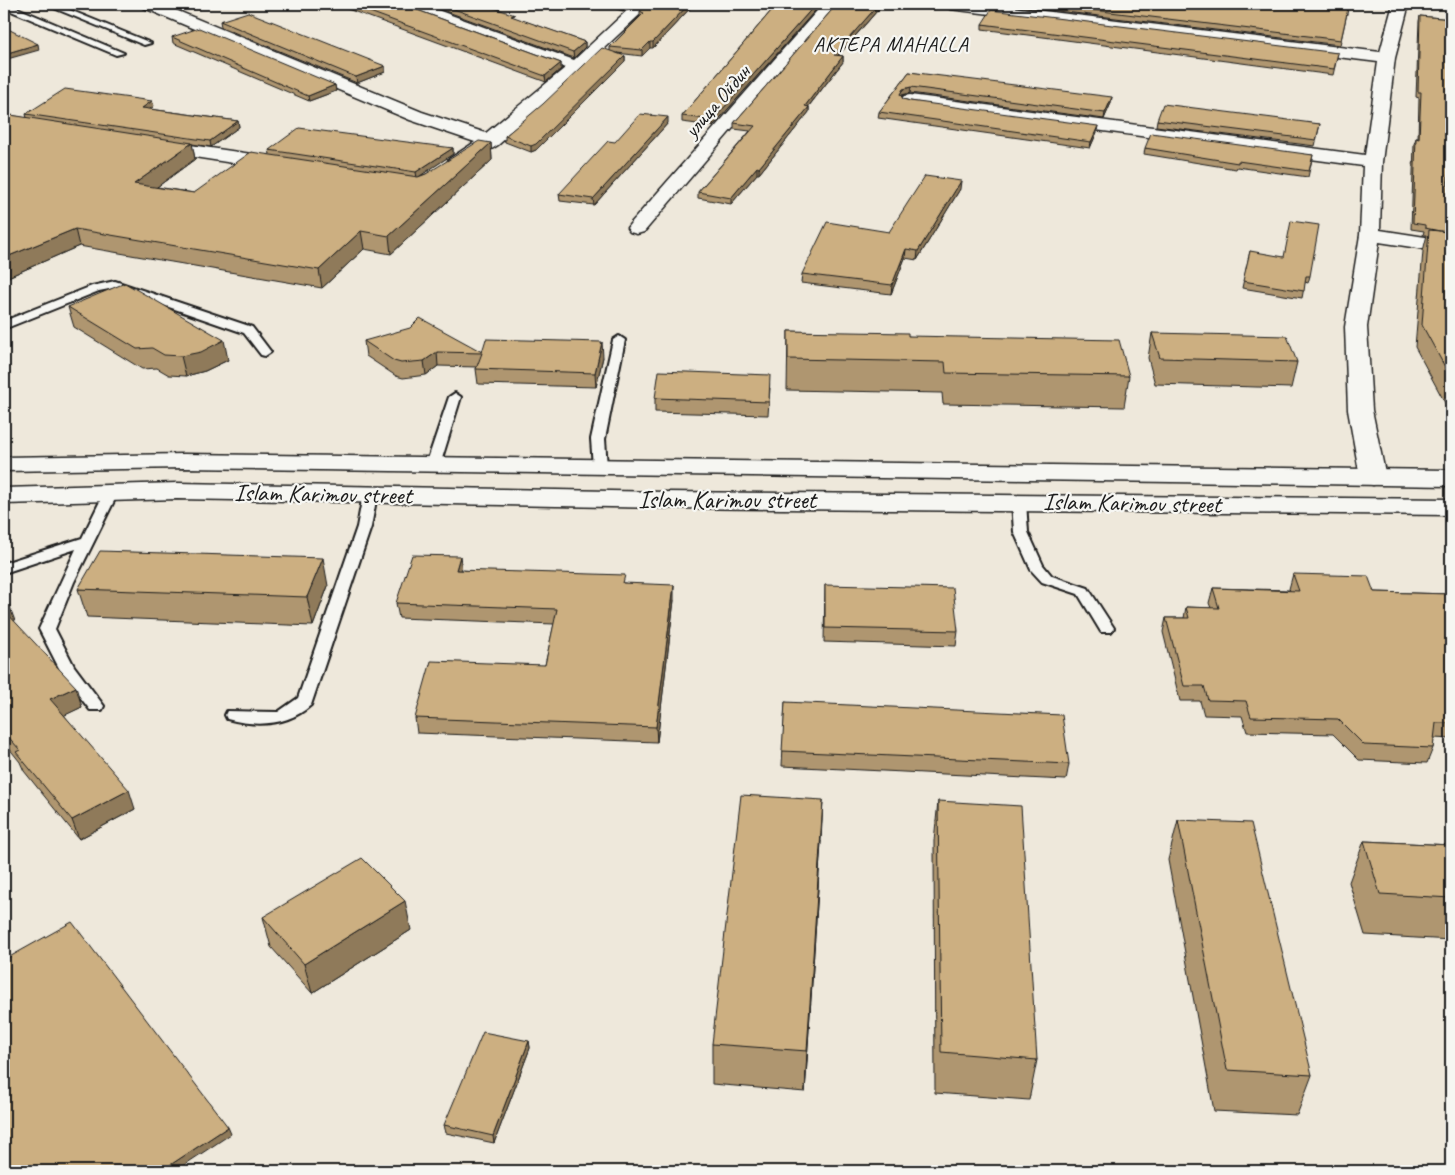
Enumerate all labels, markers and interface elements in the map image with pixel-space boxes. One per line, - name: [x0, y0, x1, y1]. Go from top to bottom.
- district label: AKTEPA MAHALLA: [813, 31, 969, 57]
- street label: улица Ойдин: [677, 58, 757, 144]
- street label: Islam Karimov street: [234, 476, 415, 512]
- street label: Islam Karimov street: [638, 484, 819, 516]
- street label: Islam Karimov street: [1043, 485, 1224, 521]

